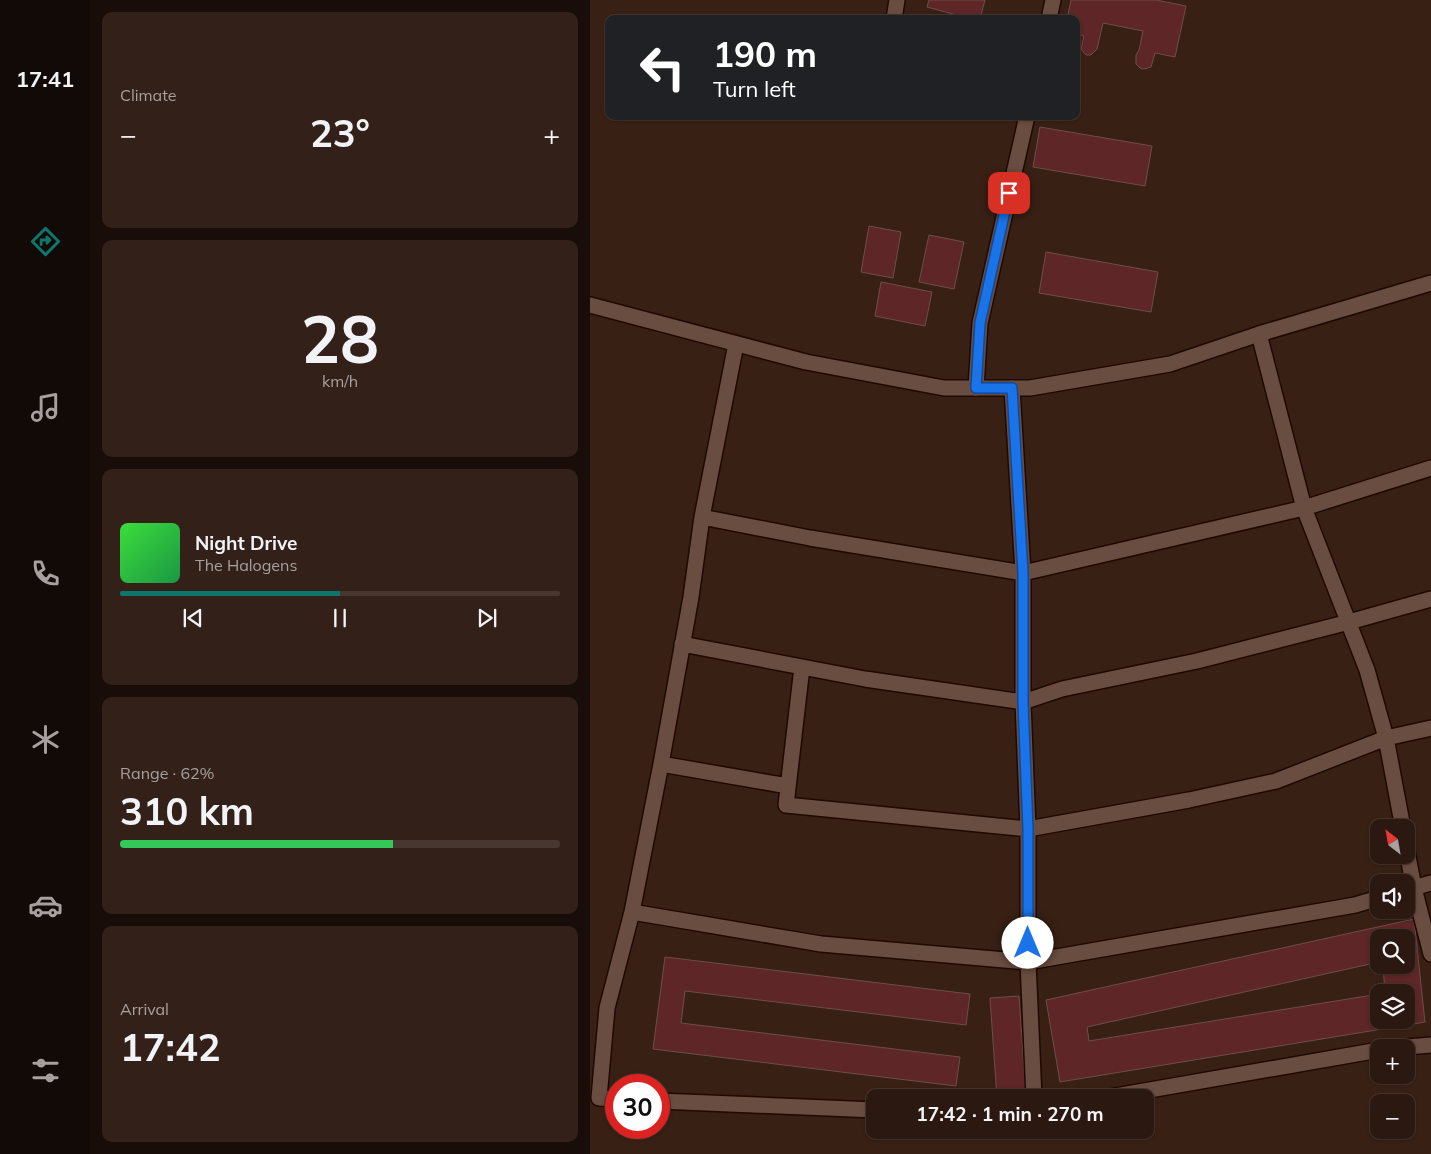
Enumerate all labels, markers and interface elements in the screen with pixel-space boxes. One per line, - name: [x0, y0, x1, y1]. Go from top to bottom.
- text: 190 m: [713, 32, 817, 76]
- icon: left: [630, 35, 695, 100]
- text: 17:41: [16, 65, 74, 93]
- text: Turn left: [713, 75, 796, 103]
- text: Climate: [120, 85, 176, 105]
- text: 23°: [310, 109, 370, 157]
- text: −: [120, 117, 137, 152]
- text: +: [543, 117, 560, 152]
- pin: [988, 172, 1030, 214]
- icon: arrive: [995, 179, 1023, 207]
- icon: directions: [28, 224, 63, 259]
- text: 28: [301, 298, 379, 379]
- text: km/h: [322, 371, 358, 391]
- icon: music: [28, 390, 63, 425]
- text: Night Drive: [195, 531, 297, 555]
- text: The Halogens: [195, 555, 297, 575]
- icon: phone: [28, 556, 63, 591]
- icon: previous: [179, 604, 207, 632]
- icon: pause: [326, 604, 354, 632]
- icon: next: [473, 604, 501, 632]
- icon: climate: [28, 722, 63, 757]
- text: Range · 62%: [120, 763, 215, 783]
- text: 310 km: [120, 787, 254, 835]
- north arrow: [1370, 819, 1415, 864]
- map controls: [1370, 819, 1415, 1139]
- button: sound: [1370, 874, 1415, 919]
- icon: car: [28, 888, 63, 923]
- position arrow: [1001, 916, 1053, 968]
- button: search: [1370, 929, 1415, 974]
- button: layers: [1370, 984, 1415, 1029]
- text: Arrival: [120, 999, 169, 1019]
- text: 17:42: [120, 1023, 221, 1071]
- button: +: [1370, 1039, 1415, 1084]
- icon: filters: [28, 1053, 63, 1088]
- speed limit sign: 30: [605, 1074, 670, 1139]
- button: −: [1370, 1094, 1415, 1139]
- text: 17:42 · 1 min · 270 m: [916, 1102, 1104, 1126]

